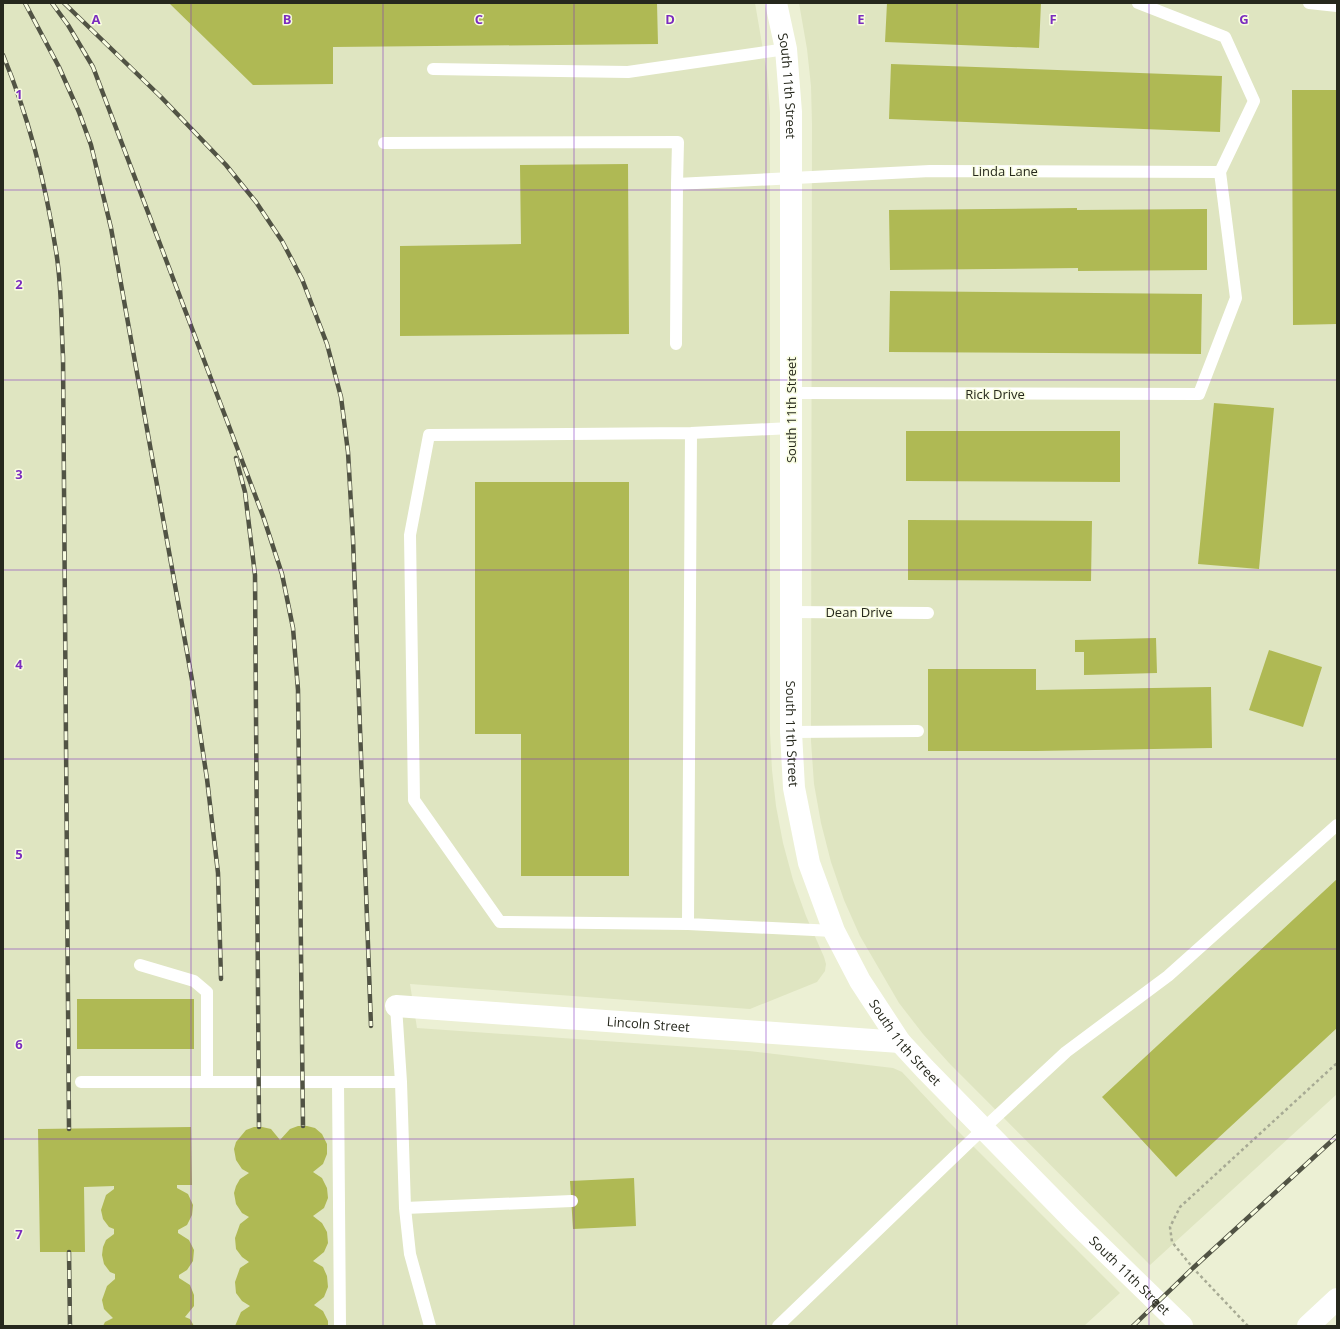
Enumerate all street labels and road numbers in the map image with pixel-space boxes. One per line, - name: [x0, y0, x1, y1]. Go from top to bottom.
- street label: South 11th Street: [774, 31, 800, 139]
- street label: Linda Lane: [972, 162, 1038, 180]
- street label: South 11th Street: [782, 357, 800, 463]
- street label: Rick Drive: [965, 385, 1025, 403]
- street label: Dean Drive: [825, 603, 893, 621]
- street label: South 11th Street: [782, 681, 803, 788]
- street label: South 11th Street: [865, 995, 945, 1090]
- street label: Lincoln Street: [606, 1012, 691, 1036]
- street label: South 11th Street: [1085, 1232, 1174, 1319]

